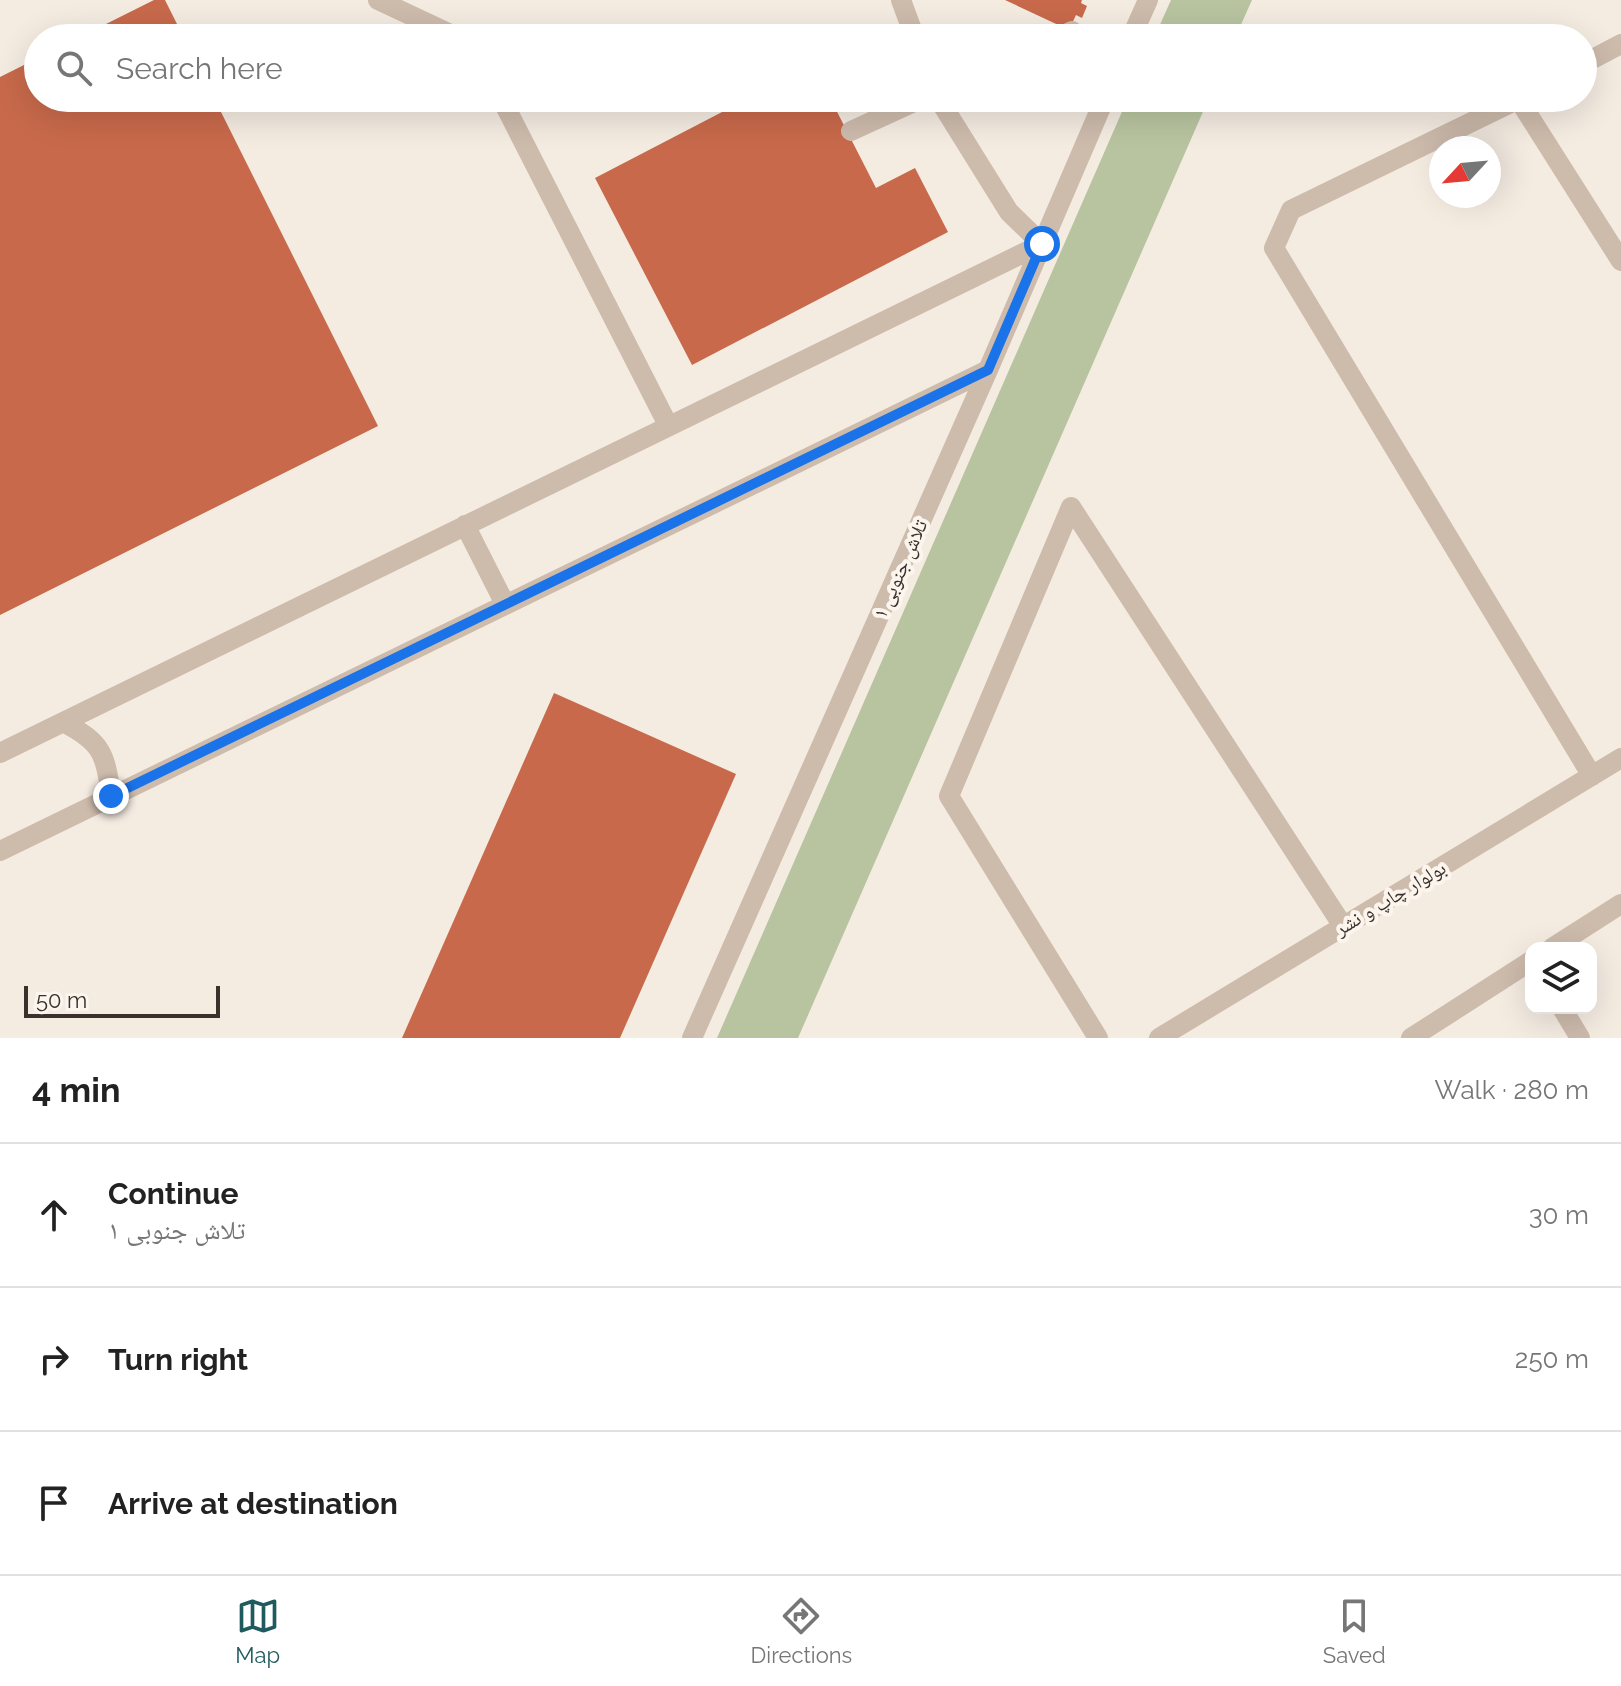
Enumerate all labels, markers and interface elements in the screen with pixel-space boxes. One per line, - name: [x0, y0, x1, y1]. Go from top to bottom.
- search box: [24, 24, 1597, 112]
- icon: search: [52, 46, 96, 90]
- text: Search here: [116, 51, 283, 86]
- north arrow: [1429, 136, 1501, 208]
- route start: [1024, 226, 1060, 262]
- street label: تلاش جنوبی ۱: [868, 516, 932, 622]
- route end: [93, 778, 129, 814]
- street label: بولوار چاپ و نشر: [1329, 855, 1450, 941]
- map controls: [1525, 942, 1597, 1014]
- button: layers: [1525, 942, 1597, 1014]
- scale bar: [24, 982, 220, 1018]
- text: 50 m: [36, 987, 87, 1013]
- text: 4 min: [32, 1070, 120, 1110]
- text: Walk · 280 m: [1435, 1075, 1589, 1105]
- text: Continue: [108, 1176, 239, 1211]
- icon: ahead: [32, 1193, 76, 1237]
- text: 30 m: [1529, 1200, 1589, 1230]
- text: تلاش جنوبی ۱: [108, 1215, 245, 1245]
- icon: right: [32, 1337, 76, 1381]
- text: Turn right: [108, 1342, 248, 1377]
- text: 250 m: [1515, 1344, 1589, 1374]
- icon: arrive: [32, 1481, 76, 1525]
- text: Arrive at destination: [108, 1486, 398, 1521]
- tab: Map: [235, 1594, 280, 1668]
- tab: Directions: [751, 1594, 852, 1668]
- tab: Saved: [1323, 1594, 1386, 1668]

